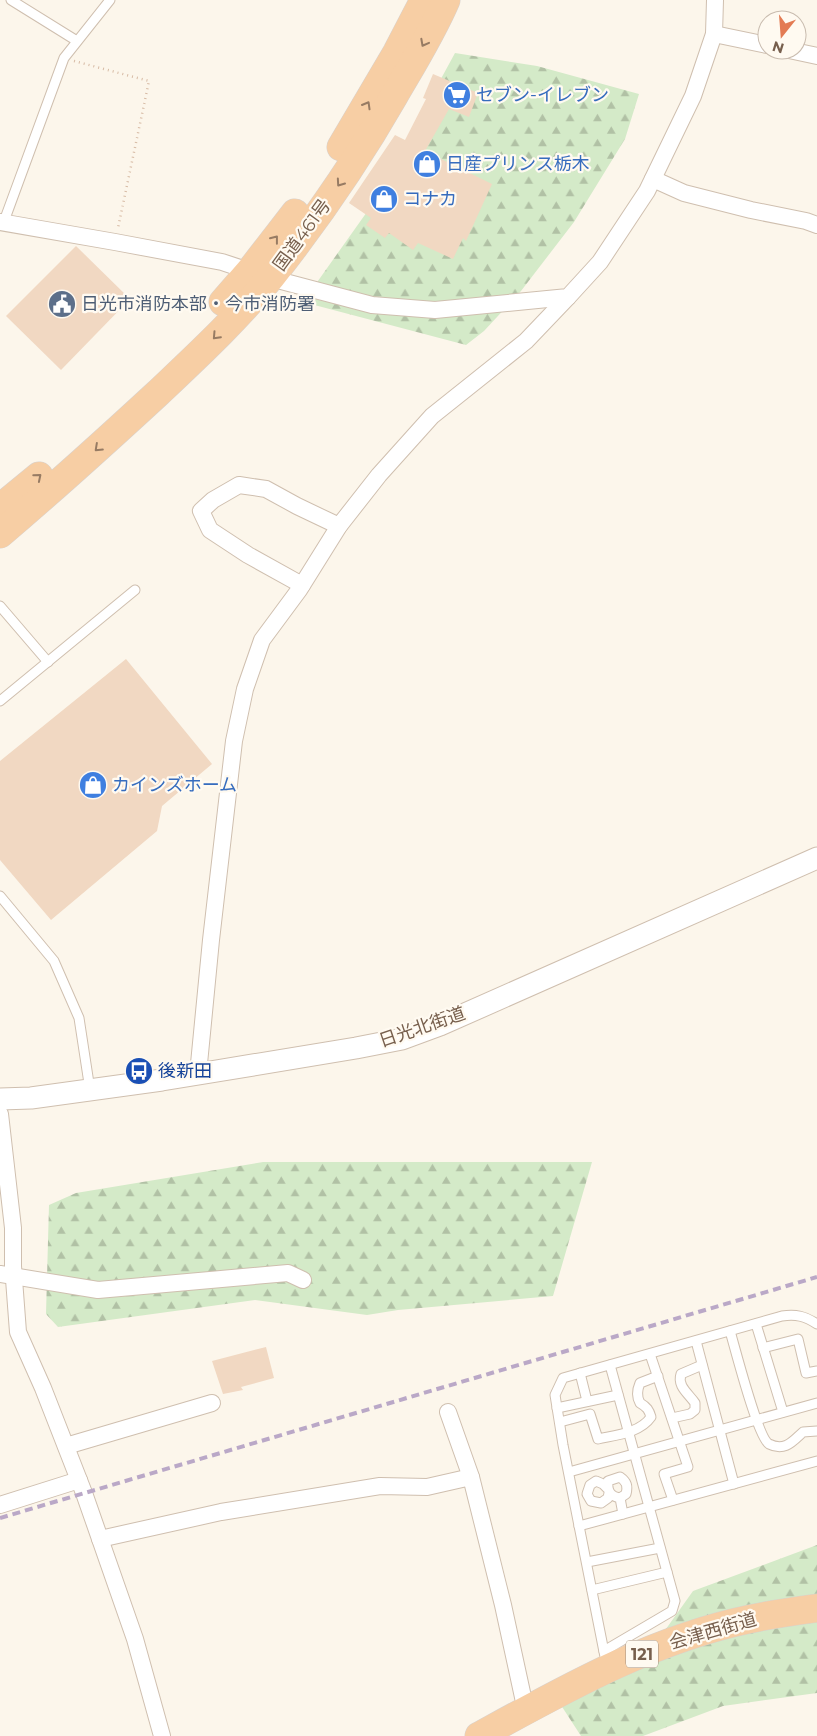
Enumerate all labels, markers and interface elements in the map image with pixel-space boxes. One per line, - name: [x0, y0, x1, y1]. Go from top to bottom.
- north arrow: [757, 10, 807, 60]
- text: N: [770, 37, 786, 58]
- one-way arrow: [420, 38, 430, 47]
- supermarket icon: セブン-イレブン: [442, 80, 472, 110]
- place label: セブン-イレブン: [476, 84, 609, 106]
- one-way arrow: [361, 101, 371, 110]
- shop icon: 日産プリンス栃木: [412, 149, 442, 179]
- place label: 日産プリンス栃木: [446, 153, 590, 175]
- one-way arrow: [337, 177, 346, 186]
- shop icon: コナカ: [369, 184, 399, 214]
- place label: コナカ: [403, 188, 457, 210]
- street label: 国道461号: [269, 195, 335, 275]
- one-way arrow: [270, 236, 278, 245]
- public building icon: 日光市消防本部・今市消防署: [47, 289, 77, 319]
- place label: 日光市消防本部・今市消防署: [81, 293, 315, 315]
- one-way arrow: [213, 331, 222, 340]
- one-way arrow: [95, 442, 104, 451]
- one-way arrow: [32, 474, 41, 483]
- shop icon: カインズホーム: [78, 770, 108, 800]
- place label: カインズホーム: [112, 774, 237, 796]
- street label: 日光北街道: [376, 1002, 468, 1052]
- bus stop icon: 後新田: [124, 1056, 154, 1086]
- place label: 後新田: [158, 1060, 212, 1082]
- street label: 会津西街道: [667, 1608, 759, 1654]
- road number: 121: [626, 1640, 658, 1668]

